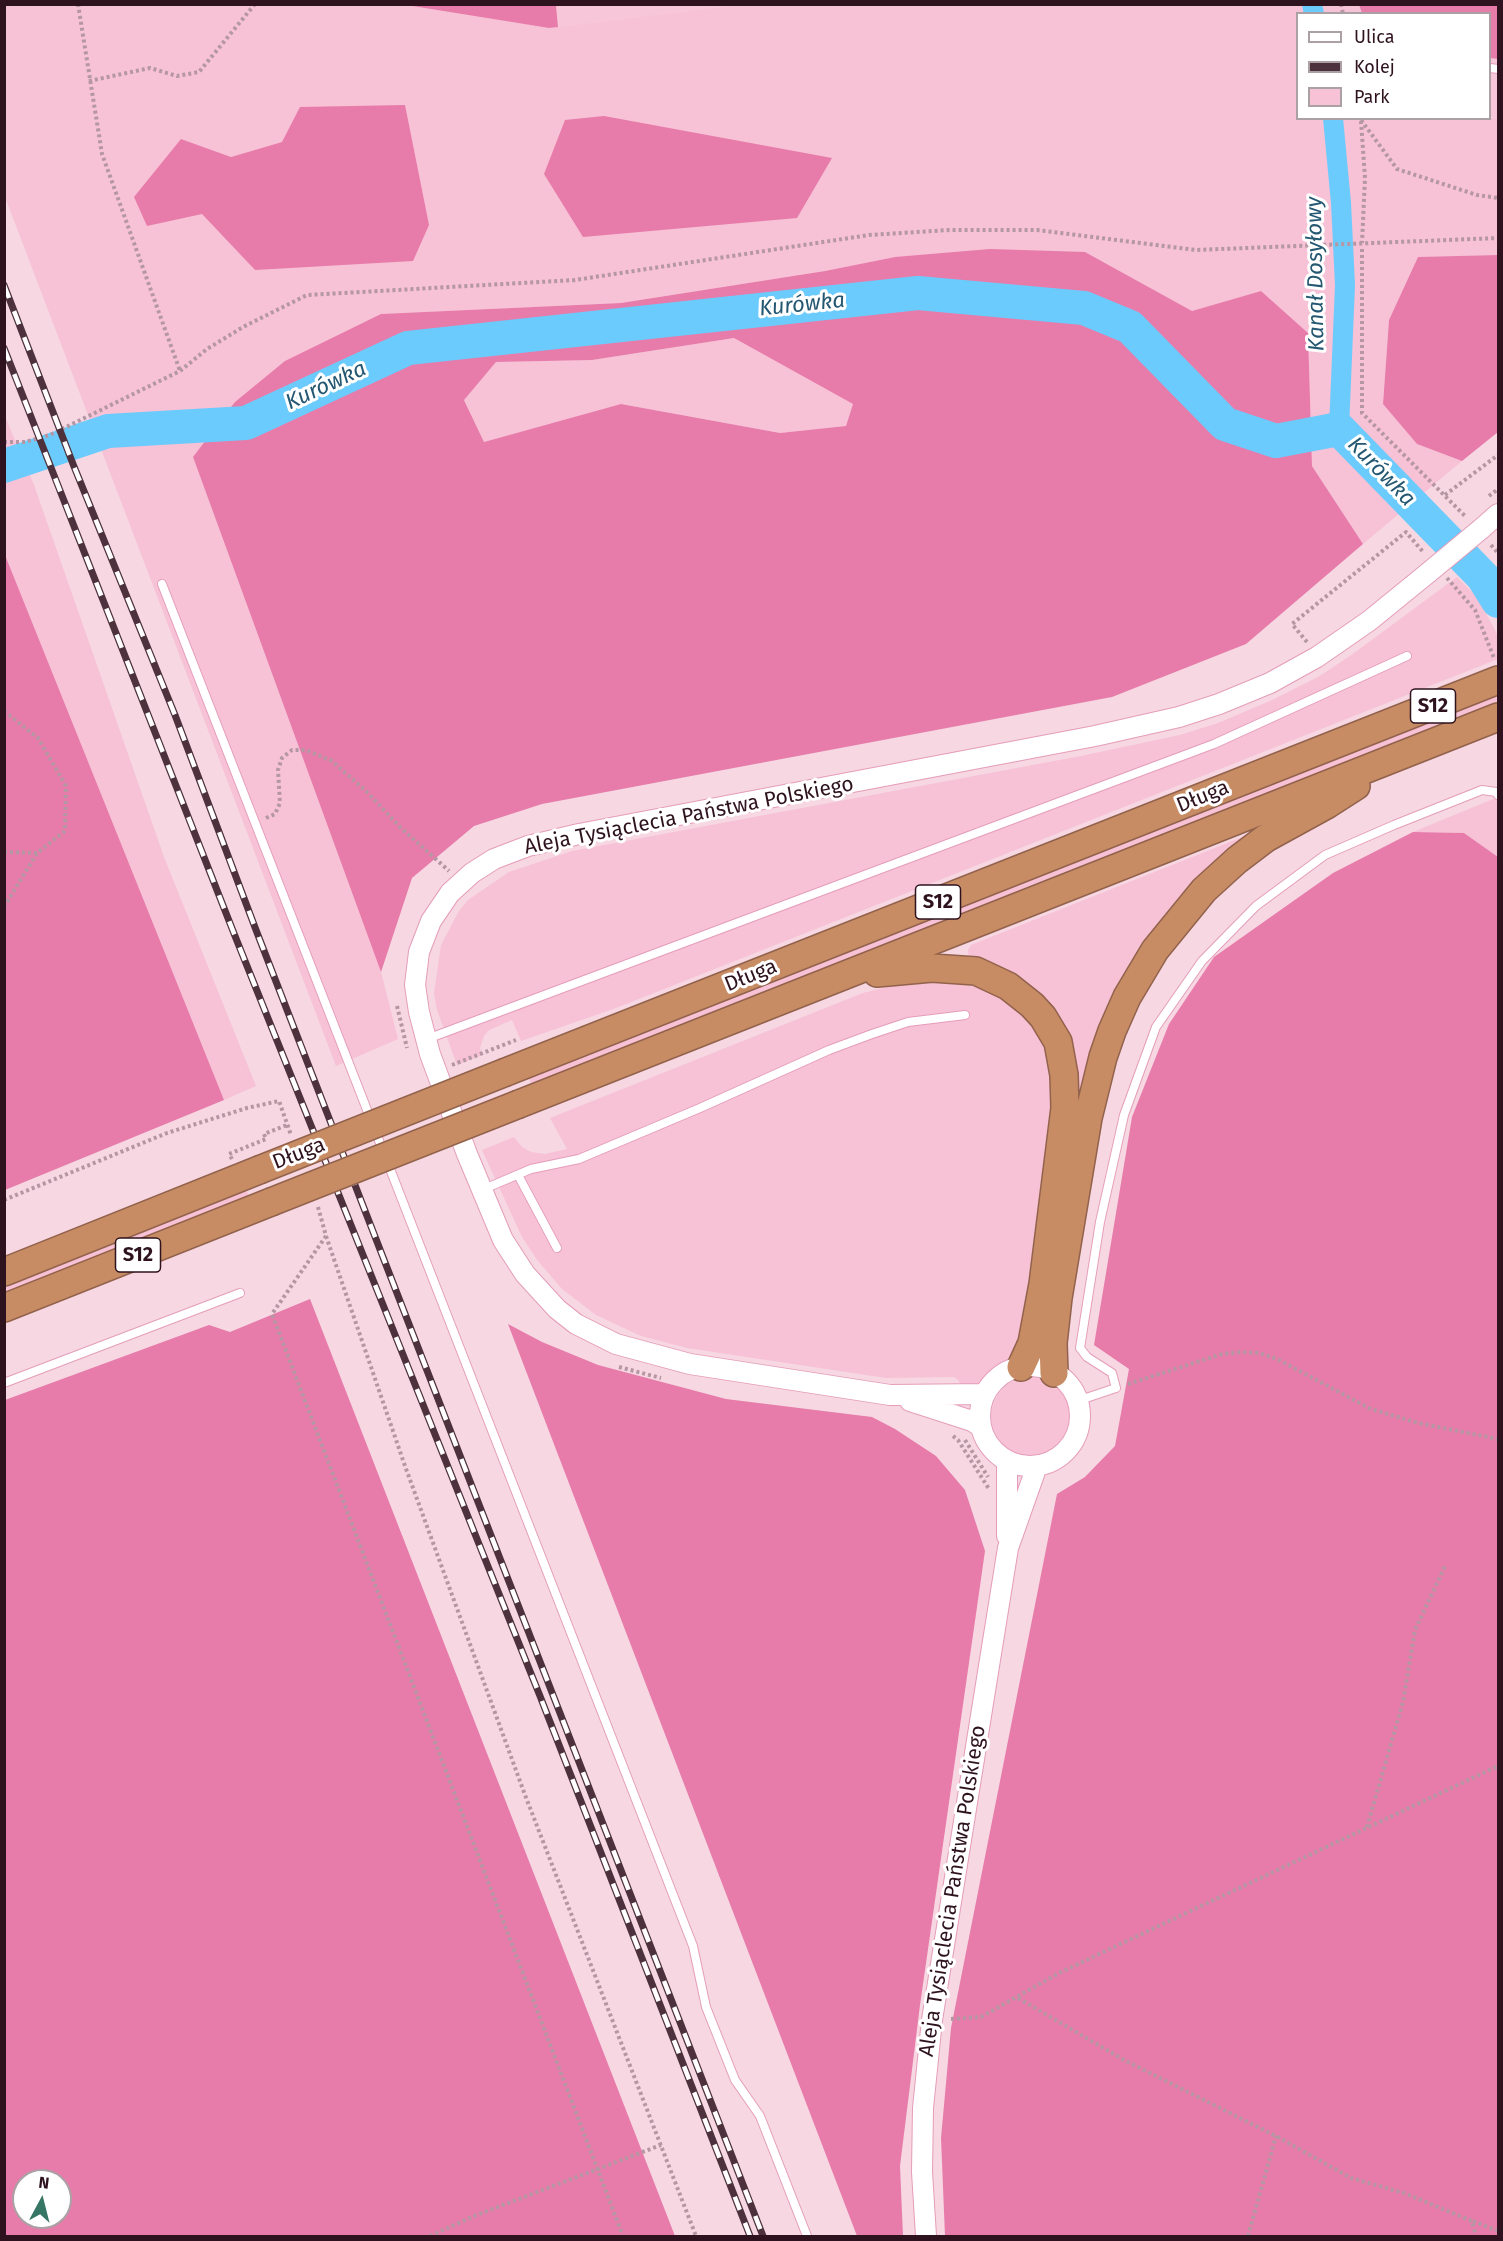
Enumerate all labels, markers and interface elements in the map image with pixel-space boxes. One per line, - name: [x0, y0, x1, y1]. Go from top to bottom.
- legend: [1296, 12, 1491, 120]
- text: Ulica: [1354, 26, 1394, 48]
- text: Kolej: [1354, 56, 1395, 78]
- text: Park: [1354, 86, 1389, 108]
- water label: Kanał Dosyłowy: [1301, 196, 1331, 352]
- water label: Kurówka: [758, 287, 846, 323]
- water label: Kurówka: [282, 356, 370, 416]
- water label: Kurówka: [1342, 432, 1420, 512]
- road number: S12: [1410, 689, 1456, 723]
- street label: Aleja Tysiąclecia Państwa Polskiego: [522, 772, 856, 860]
- street label: Długa: [1173, 775, 1233, 819]
- road number: S12: [916, 885, 960, 919]
- street label: Długa: [721, 954, 781, 998]
- street label: Długa: [269, 1133, 329, 1175]
- road number: S12: [116, 1238, 160, 1272]
- street label: Aleja Tysiąclecia Państwa Polskiego: [914, 1724, 992, 2058]
- north arrow: [12, 2169, 72, 2229]
- text: N: [38, 2173, 50, 2193]

